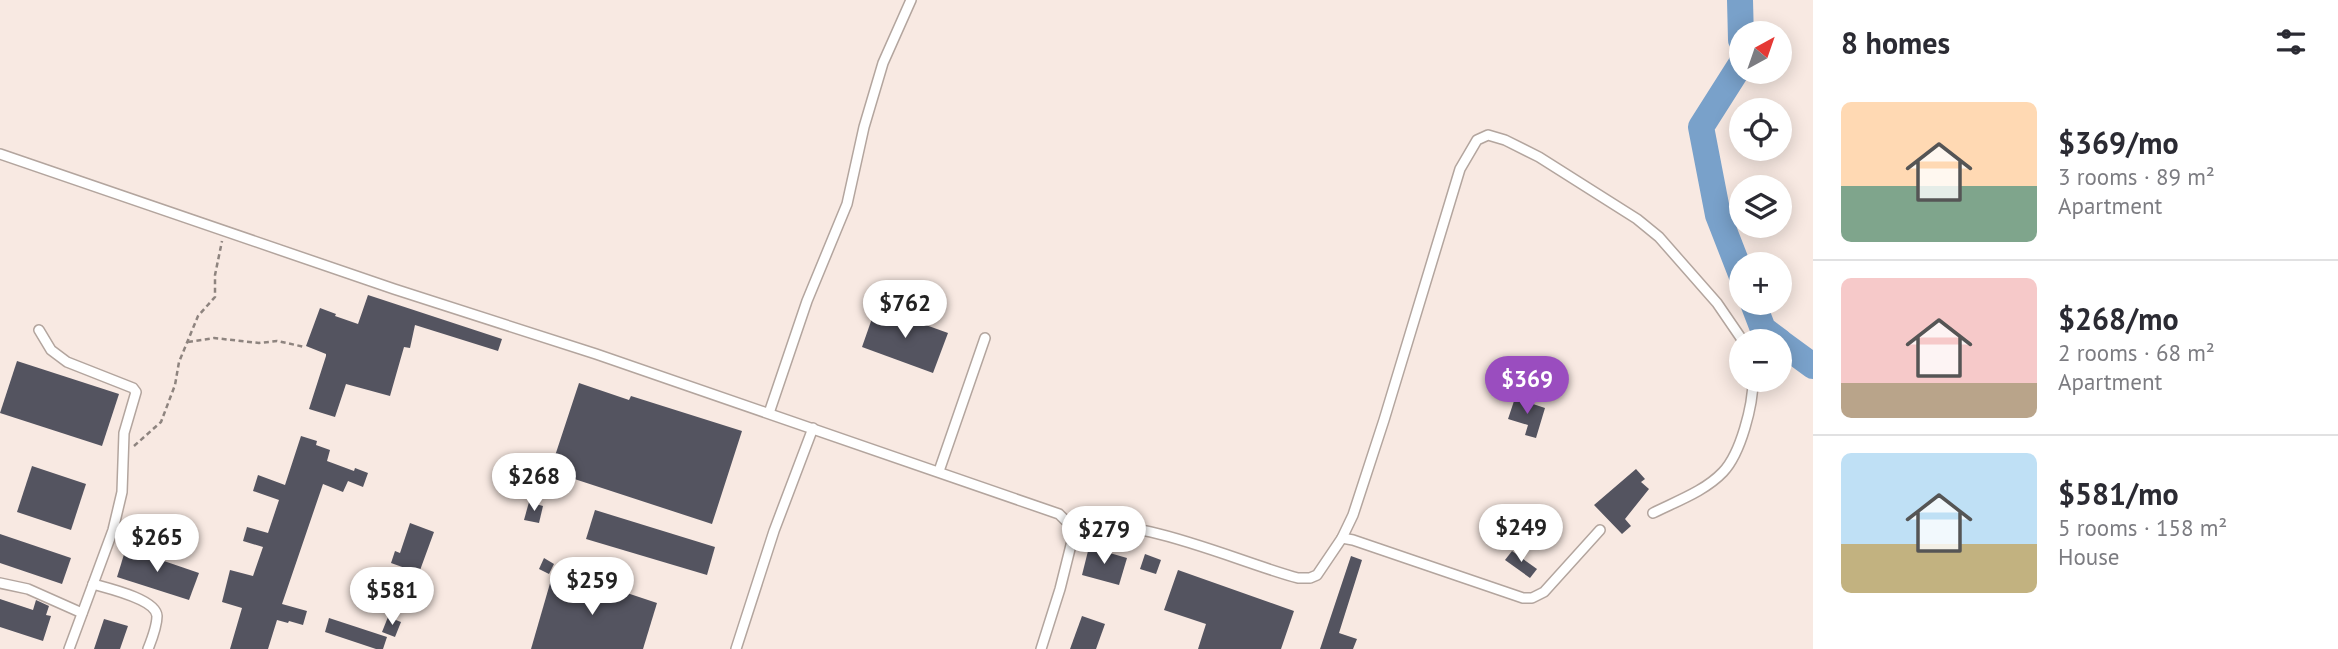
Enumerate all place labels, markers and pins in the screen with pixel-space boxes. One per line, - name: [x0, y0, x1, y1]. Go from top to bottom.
- pin: $762: [864, 280, 946, 340]
- pin: $369: [1486, 356, 1568, 416]
- pin: $268: [493, 454, 575, 513]
- pin: $249: [1480, 504, 1562, 564]
- pin: $279: [1063, 506, 1145, 566]
- pin: $265: [116, 514, 198, 574]
- pin: $259: [551, 558, 633, 617]
- pin: $581: [351, 568, 433, 627]

